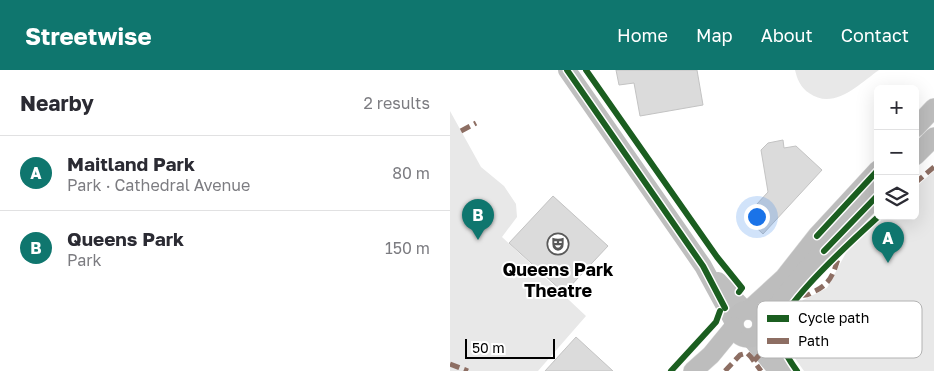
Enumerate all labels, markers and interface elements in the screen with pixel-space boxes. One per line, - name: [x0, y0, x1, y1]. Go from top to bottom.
- text: Streetwise: [25, 21, 152, 50]
- text: Home: [617, 24, 668, 46]
- text: Map: [696, 24, 733, 46]
- text: About: [761, 24, 813, 46]
- text: Contact: [841, 24, 909, 46]
- map controls: [874, 85, 919, 220]
- button: +: [874, 85, 919, 130]
- text: Nearby: [20, 90, 94, 116]
- text: 2 results: [364, 93, 430, 113]
- button: −: [874, 130, 919, 175]
- text: Maitland Park: [67, 152, 195, 175]
- text: A: [30, 163, 42, 183]
- text: 80 m: [392, 163, 430, 183]
- text: Park · Cathedral Avenue: [67, 175, 250, 195]
- button: layers: [874, 175, 919, 220]
- pin: B: [462, 199, 494, 240]
- your location: [744, 204, 770, 230]
- pin: A: [872, 222, 904, 263]
- text: Queens Park: [67, 227, 184, 250]
- theatre icon: Queens Park Theatre: [546, 232, 570, 256]
- text: B: [30, 238, 42, 258]
- text: 150 m: [385, 238, 430, 258]
- text: Park: [67, 250, 102, 270]
- place label: Queens Park Theatre: [503, 258, 614, 301]
- legend: [757, 301, 922, 358]
- text: Cycle path: [798, 309, 869, 326]
- text: Path: [798, 332, 829, 349]
- scale bar: [465, 336, 555, 359]
- text: 50 m: [472, 339, 505, 356]

